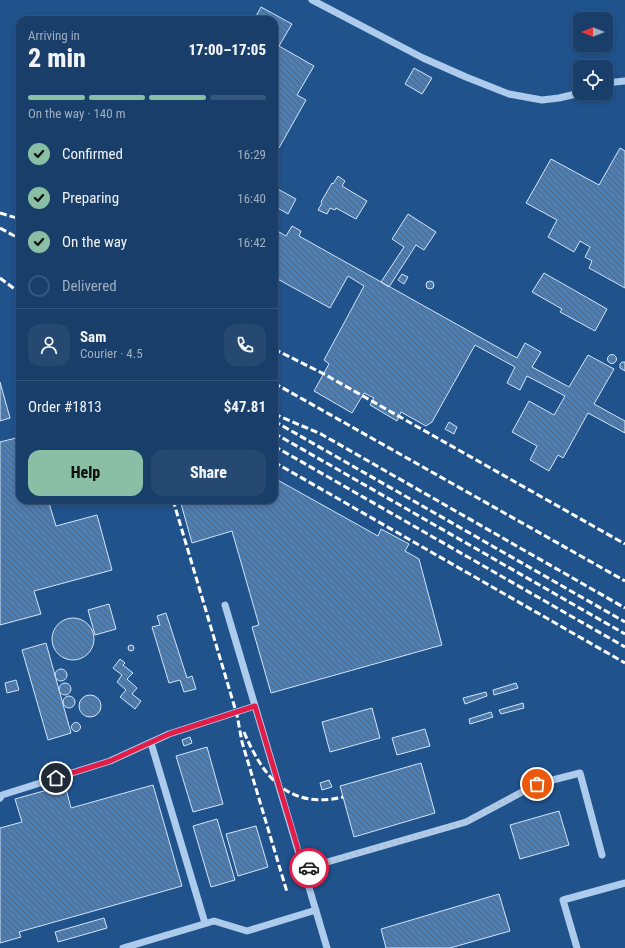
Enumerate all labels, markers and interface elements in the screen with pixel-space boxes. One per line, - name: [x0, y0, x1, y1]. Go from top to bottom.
- north arrow: [573, 12, 613, 52]
- map controls: [573, 12, 613, 100]
- text: Arriving in: [28, 28, 80, 43]
- text: 17:00–17:05: [188, 41, 266, 59]
- text: 2 min: [28, 43, 86, 73]
- button: locate: [573, 60, 613, 100]
- text: On the way · 140 m: [28, 106, 125, 121]
- icon: check: [28, 143, 50, 165]
- text: Confirmed: [62, 145, 123, 163]
- text: 16:29: [237, 147, 266, 162]
- icon: check: [28, 187, 50, 209]
- text: Preparing: [62, 189, 119, 207]
- text: 16:40: [237, 191, 266, 206]
- icon: check: [28, 231, 50, 253]
- text: On the way: [62, 233, 127, 251]
- text: 16:42: [237, 235, 266, 250]
- text: Delivered: [62, 277, 117, 295]
- button: person: [28, 324, 70, 366]
- button: phone: [224, 324, 266, 366]
- text: Sam: [80, 328, 106, 346]
- text: Courier · 4.5: [80, 346, 143, 361]
- text: Order #1813: [28, 398, 102, 416]
- text: $47.81: [224, 398, 266, 416]
- button: Help: [28, 450, 143, 496]
- button: Share: [151, 450, 266, 496]
- pin: [39, 761, 73, 795]
- icon: home: [45, 767, 67, 789]
- pin: [520, 767, 554, 801]
- icon: bag: [526, 773, 548, 795]
- courier: [289, 848, 329, 888]
- icon: car: [298, 857, 320, 879]

